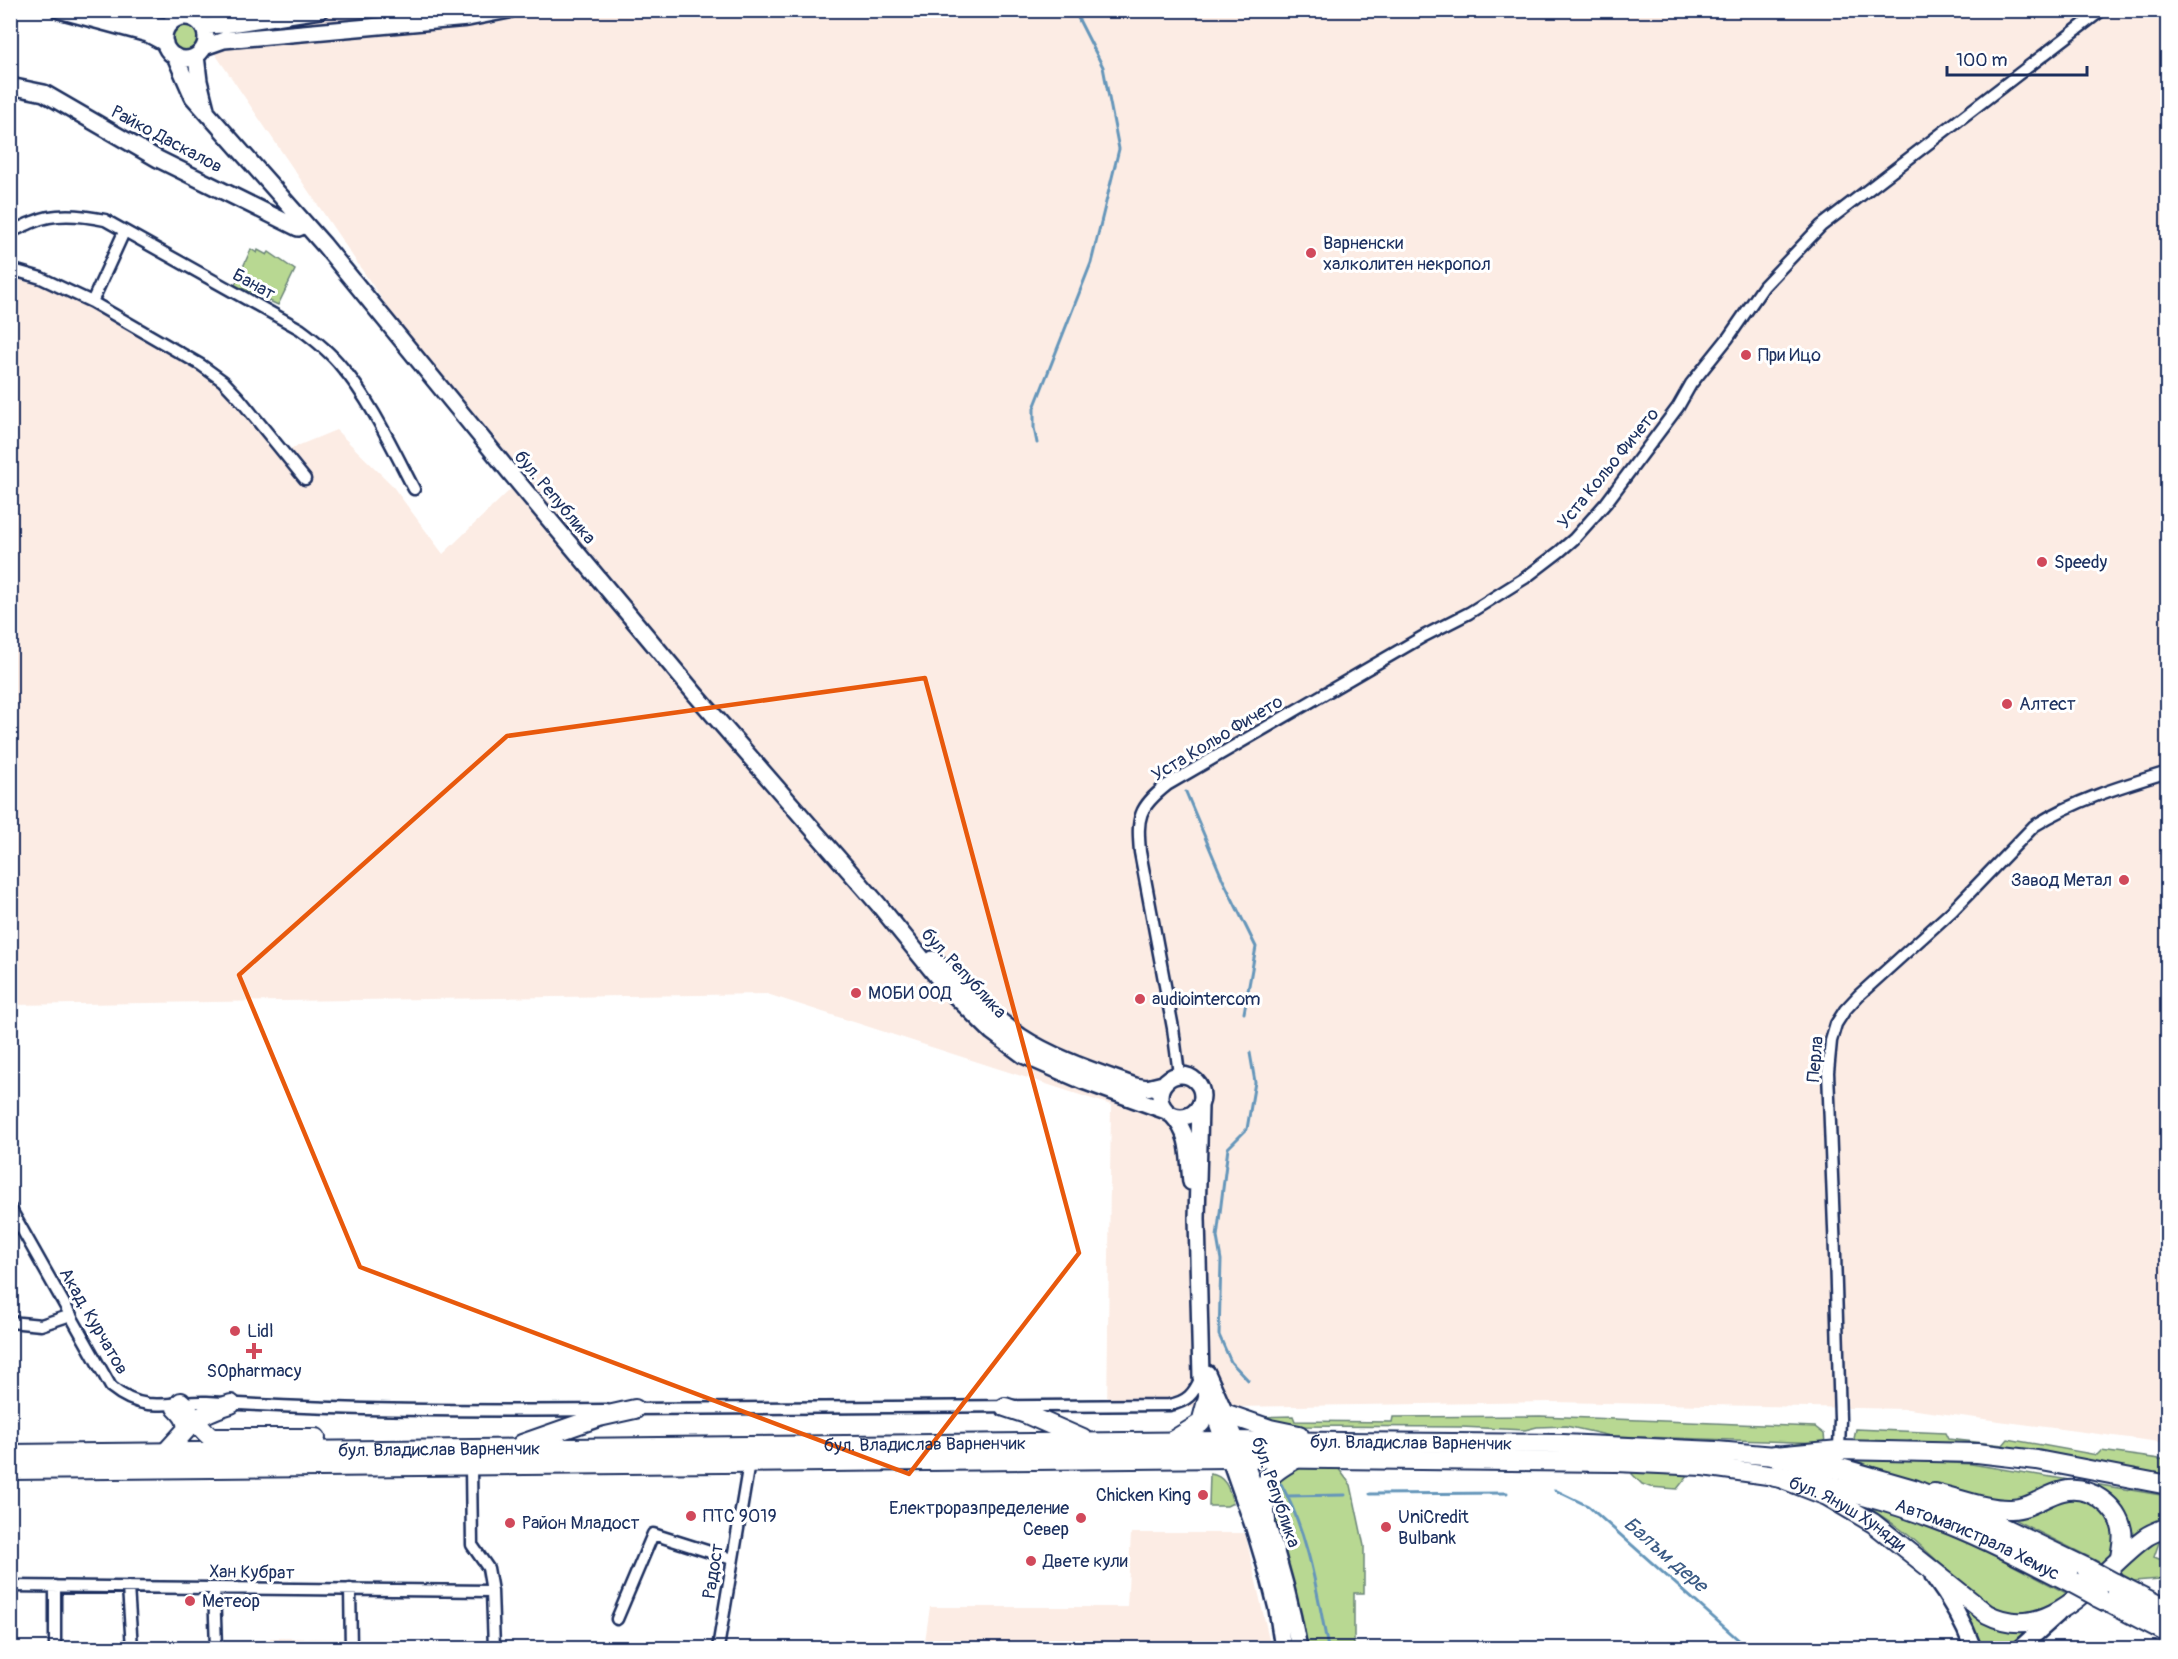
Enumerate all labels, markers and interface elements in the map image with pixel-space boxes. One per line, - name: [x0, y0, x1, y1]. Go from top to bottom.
- scale bar: [1947, 39, 2086, 77]
- text: 100 m: [1956, 49, 2008, 72]
- street label: Райко Даскалов: [107, 100, 226, 178]
- place label: Варненски халколитен некропол: [1323, 232, 1491, 276]
- marker: Варненски халколитен некропол: [1304, 246, 1318, 260]
- street label: Банат: [228, 263, 279, 306]
- place label: При Ицо: [1758, 344, 1821, 367]
- marker: При Ицо: [1739, 348, 1753, 362]
- street label: Уста Кольо Фичето: [1553, 403, 1664, 533]
- street label: бул. Република: [509, 446, 601, 549]
- place label: Speedy: [2054, 551, 2108, 574]
- marker: Speedy: [2035, 555, 2049, 569]
- street label: Уста Кольо Фичето: [1148, 690, 1287, 787]
- place label: Алтест: [2019, 693, 2076, 716]
- marker: Алтест: [2000, 697, 2014, 711]
- place label: Завод Метал: [2011, 869, 2112, 892]
- marker: Завод Метал: [2117, 873, 2131, 887]
- street label: бул. Република: [916, 923, 1011, 1023]
- place label: МОБИ ООД: [868, 982, 952, 1005]
- marker: МОБИ ООД: [849, 986, 863, 1000]
- place label: audiointercom: [1152, 988, 1261, 1011]
- marker: audiointercom: [1133, 992, 1147, 1006]
- street label: Перла: [1802, 1035, 1829, 1083]
- street label: Акад. Курчатов: [54, 1264, 133, 1379]
- place label: Lidl: [247, 1320, 273, 1343]
- marker: Lidl: [228, 1324, 242, 1338]
- marker: SOpharmacy: [247, 1344, 261, 1358]
- place label: SOpharmacy: [207, 1360, 302, 1383]
- street label: бул. Владислав Варненчик: [1310, 1431, 1512, 1456]
- street label: бул. Владислав Варненчик: [824, 1432, 1026, 1457]
- street label: бул. Република: [1246, 1434, 1305, 1551]
- street label: бул. Владислав Варненчик: [338, 1437, 540, 1462]
- street label: бул. Януш Хуняди: [1785, 1471, 1911, 1557]
- place label: Chicken King: [1096, 1484, 1191, 1507]
- marker: Chicken King: [1196, 1488, 1210, 1502]
- street label: Автомагистрала Хемус: [1892, 1494, 2063, 1586]
- place label: Електроразпределение Север: [889, 1497, 1069, 1541]
- place label: ПТС 9019: [703, 1505, 777, 1528]
- place label: UniCredit Bulbank: [1398, 1506, 1469, 1550]
- marker: ПТС 9019: [684, 1509, 698, 1523]
- marker: Електроразпределение Север: [1074, 1511, 1088, 1525]
- water label: Балъм дере: [1619, 1511, 1714, 1599]
- place label: Район Младост: [522, 1512, 640, 1535]
- marker: Район Младост: [503, 1516, 517, 1530]
- marker: UniCredit Bulbank: [1379, 1520, 1393, 1534]
- street label: Радост: [698, 1542, 729, 1600]
- place label: Двете кули: [1042, 1550, 1128, 1573]
- marker: Двете кули: [1024, 1554, 1038, 1568]
- street label: Хан Кубрат: [209, 1560, 295, 1585]
- place label: Метеор: [202, 1590, 260, 1613]
- marker: Метеор: [183, 1594, 197, 1608]

